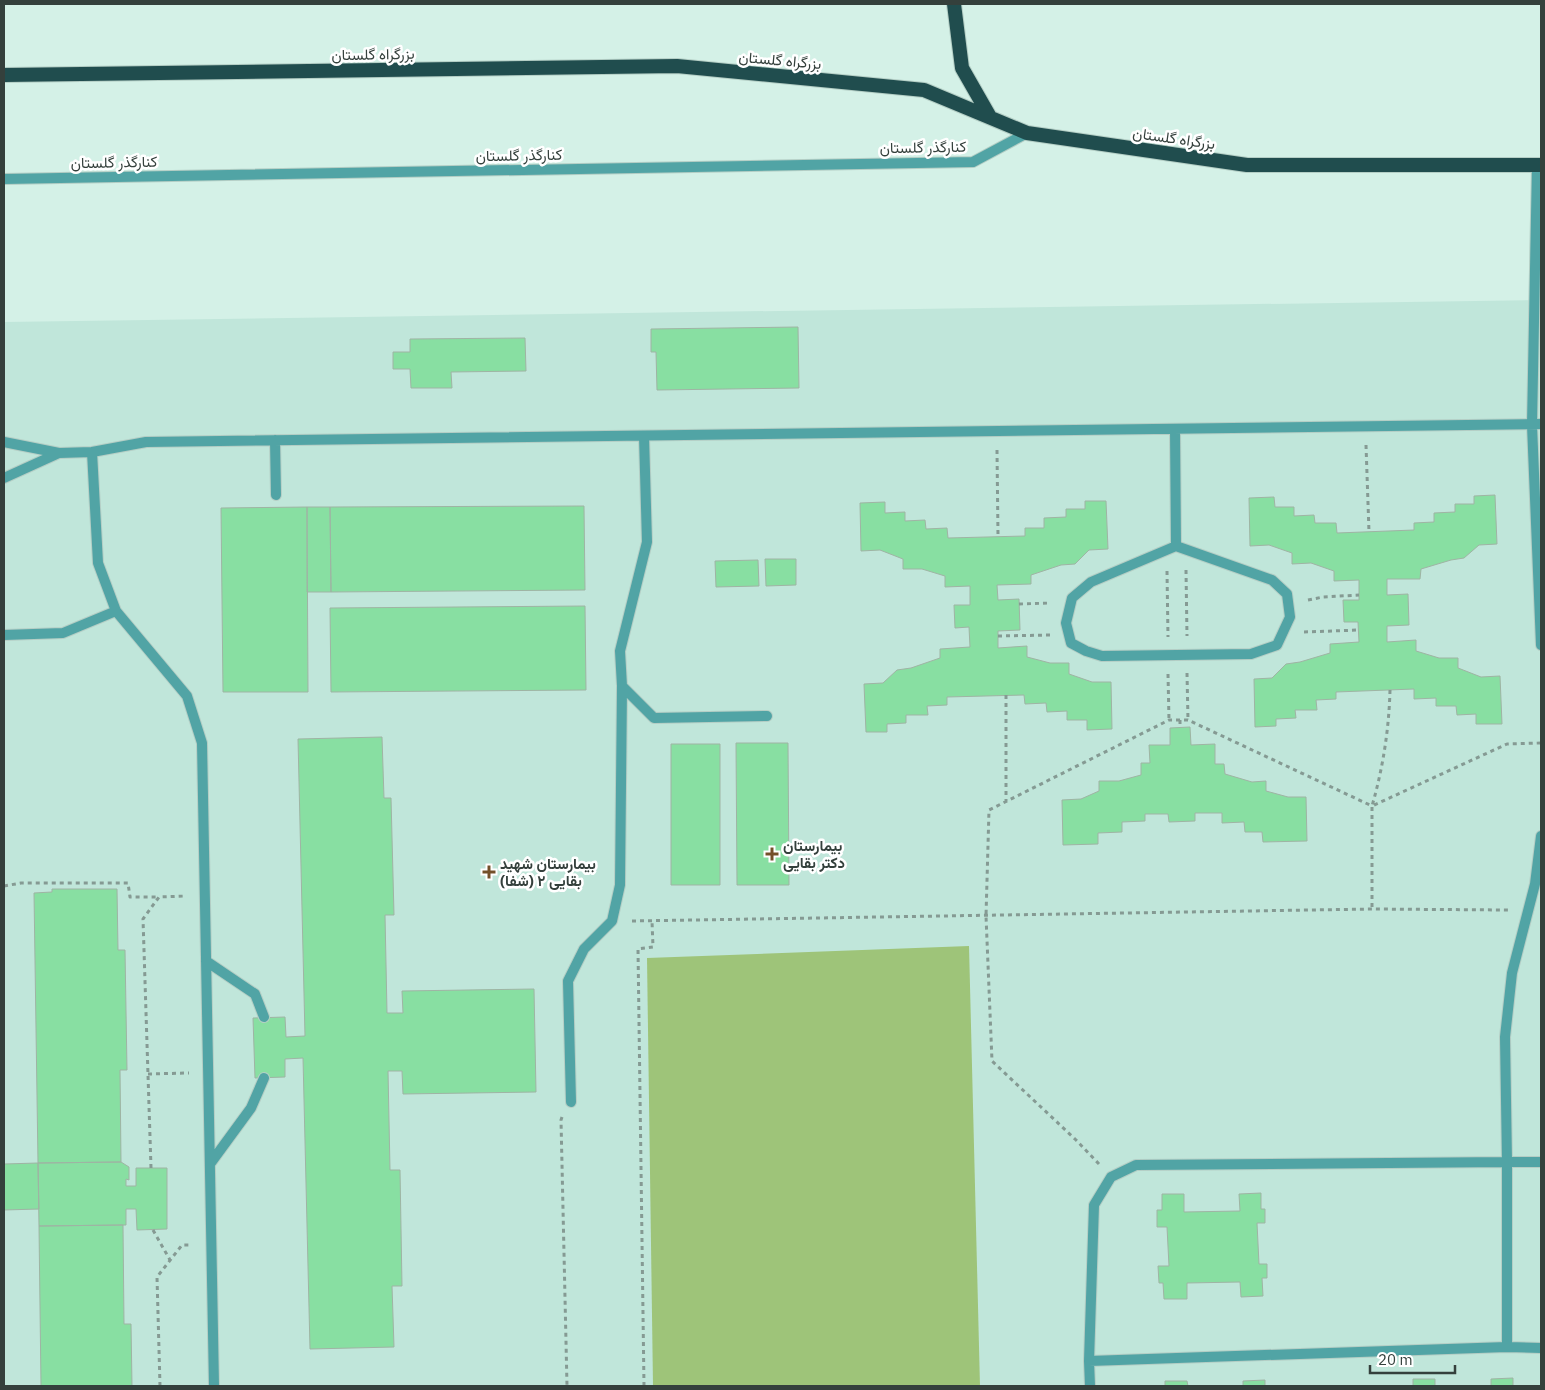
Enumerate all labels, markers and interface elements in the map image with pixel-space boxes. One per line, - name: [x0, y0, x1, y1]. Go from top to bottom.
- street label: بزرگراه گلستان: [331, 44, 415, 64]
- street label: بزرگراه گلستان: [738, 47, 822, 73]
- street label: بزرگراه گلستان: [1132, 123, 1216, 153]
- street label: کنارگذر گلستان: [880, 137, 967, 157]
- street label: کنارگذر گلستان: [476, 145, 563, 165]
- street label: کنارگذر گلستان: [71, 152, 158, 172]
- place label: بیمارستان دکتر بقایی: [783, 836, 845, 872]
- marker: بیمارستان دکتر بقایی: [765, 847, 779, 861]
- place label: بیمارستان شهید بقایی ۲ (شفا): [500, 854, 596, 890]
- marker: بیمارستان شهید بقایی ۲ (شفا): [482, 865, 496, 879]
- scale bar: [1370, 1342, 1455, 1374]
- text: 20 m: [1378, 1350, 1413, 1369]

